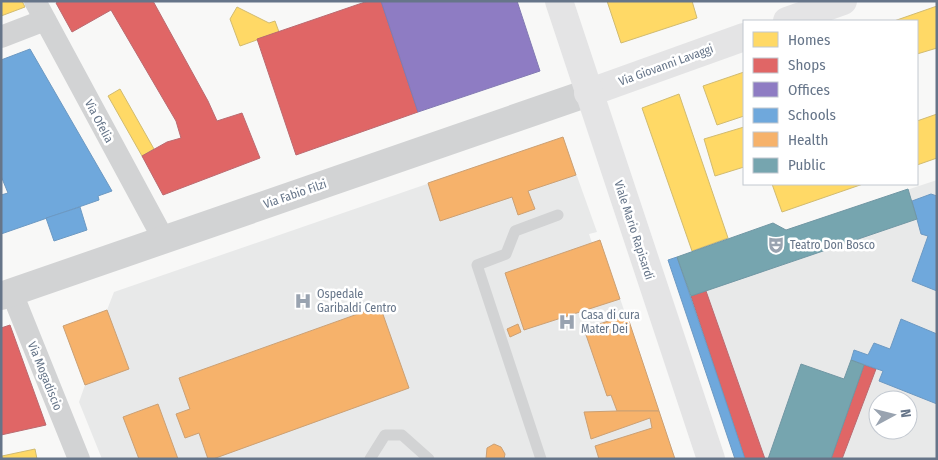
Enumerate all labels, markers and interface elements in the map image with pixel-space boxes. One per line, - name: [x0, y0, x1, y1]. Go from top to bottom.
- legend: [743, 20, 918, 185]
- text: Homes: [788, 31, 830, 49]
- street label: Via Giovanni Lavaggi: [617, 41, 715, 89]
- text: Shops: [788, 56, 826, 74]
- text: Offices: [788, 81, 830, 99]
- street label: Via Ofelia: [82, 97, 116, 145]
- text: Schools: [788, 106, 836, 124]
- text: Health: [788, 131, 828, 149]
- text: Public: [788, 156, 826, 174]
- street label: Via Fabio Filzi: [262, 177, 328, 211]
- street label: Viale Mario Rapisardi: [611, 179, 657, 281]
- theatre icon: Teatro Don Bosco: [766, 235, 786, 255]
- place label: Teatro Don Bosco: [790, 238, 875, 252]
- place label: Ospedale Garibaldi Centro: [317, 287, 397, 315]
- hospital icon: Ospedale Garibaldi Centro: [293, 291, 313, 311]
- place label: Casa di cura Mater Dei: [581, 308, 640, 336]
- hospital icon: Casa di cura Mater Dei: [557, 312, 577, 332]
- street label: Via Mogadiscio: [25, 340, 65, 412]
- north arrow: [868, 390, 918, 440]
- text: N: [896, 408, 914, 419]

